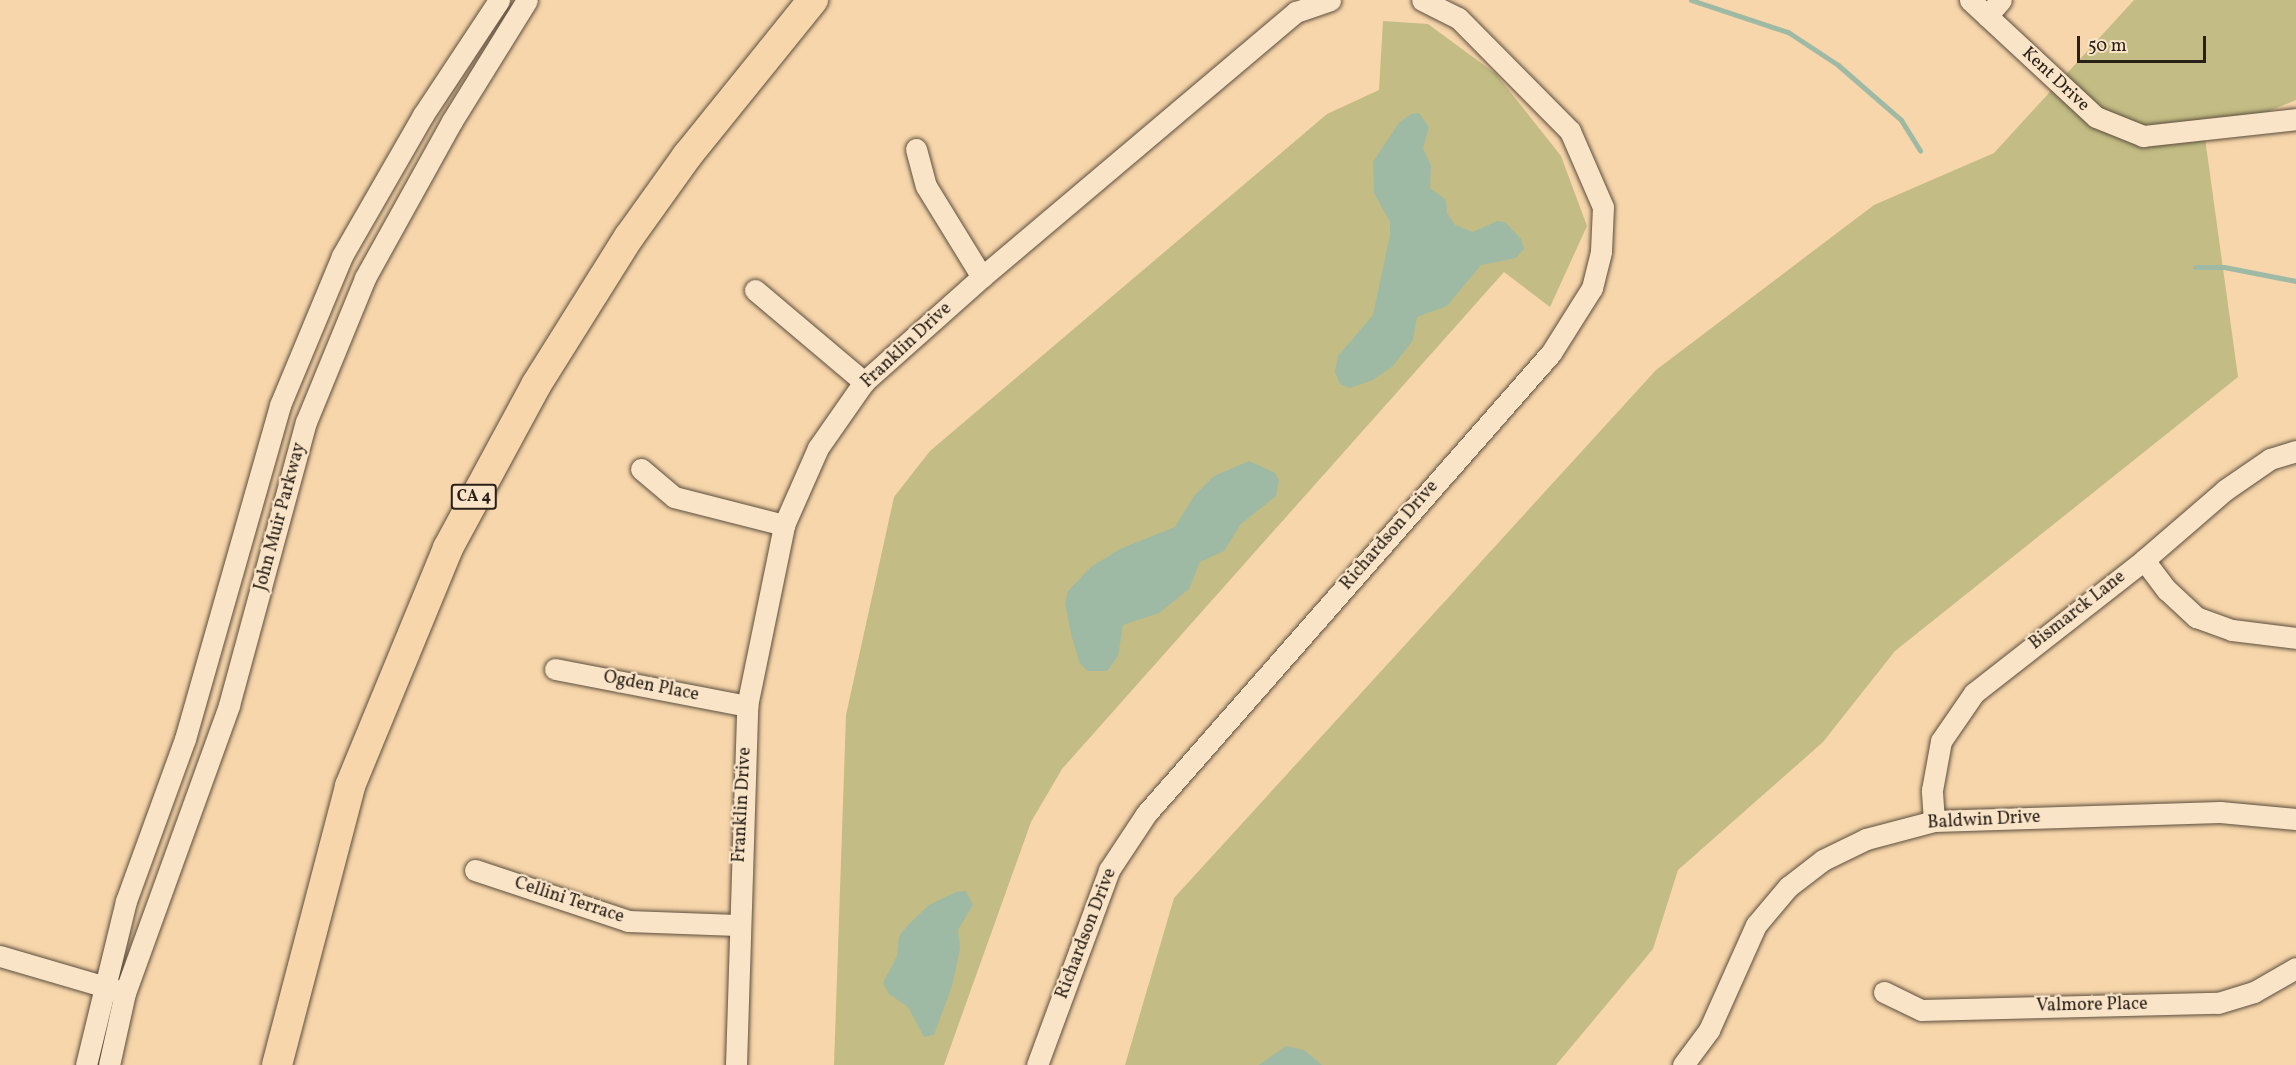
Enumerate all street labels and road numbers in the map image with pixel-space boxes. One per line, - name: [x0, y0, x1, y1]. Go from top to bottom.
- street label: Kent Drive: [2017, 43, 2093, 117]
- street label: Franklin Drive: [857, 299, 957, 393]
- street label: John Muir Parkway: [251, 441, 311, 593]
- street label: Richardson Drive: [1336, 477, 1444, 595]
- road number: CA 4: [450, 484, 498, 510]
- street label: Bismarck Lane: [2026, 567, 2130, 655]
- street label: Ogden Place: [601, 667, 701, 707]
- street label: Franklin Drive: [729, 747, 757, 863]
- street label: Baldwin Drive: [1927, 807, 2041, 835]
- street label: Richardson Drive: [1052, 866, 1122, 1002]
- street label: Cellini Terrace: [511, 873, 627, 929]
- street label: Valmore Place: [2036, 994, 2148, 1018]

